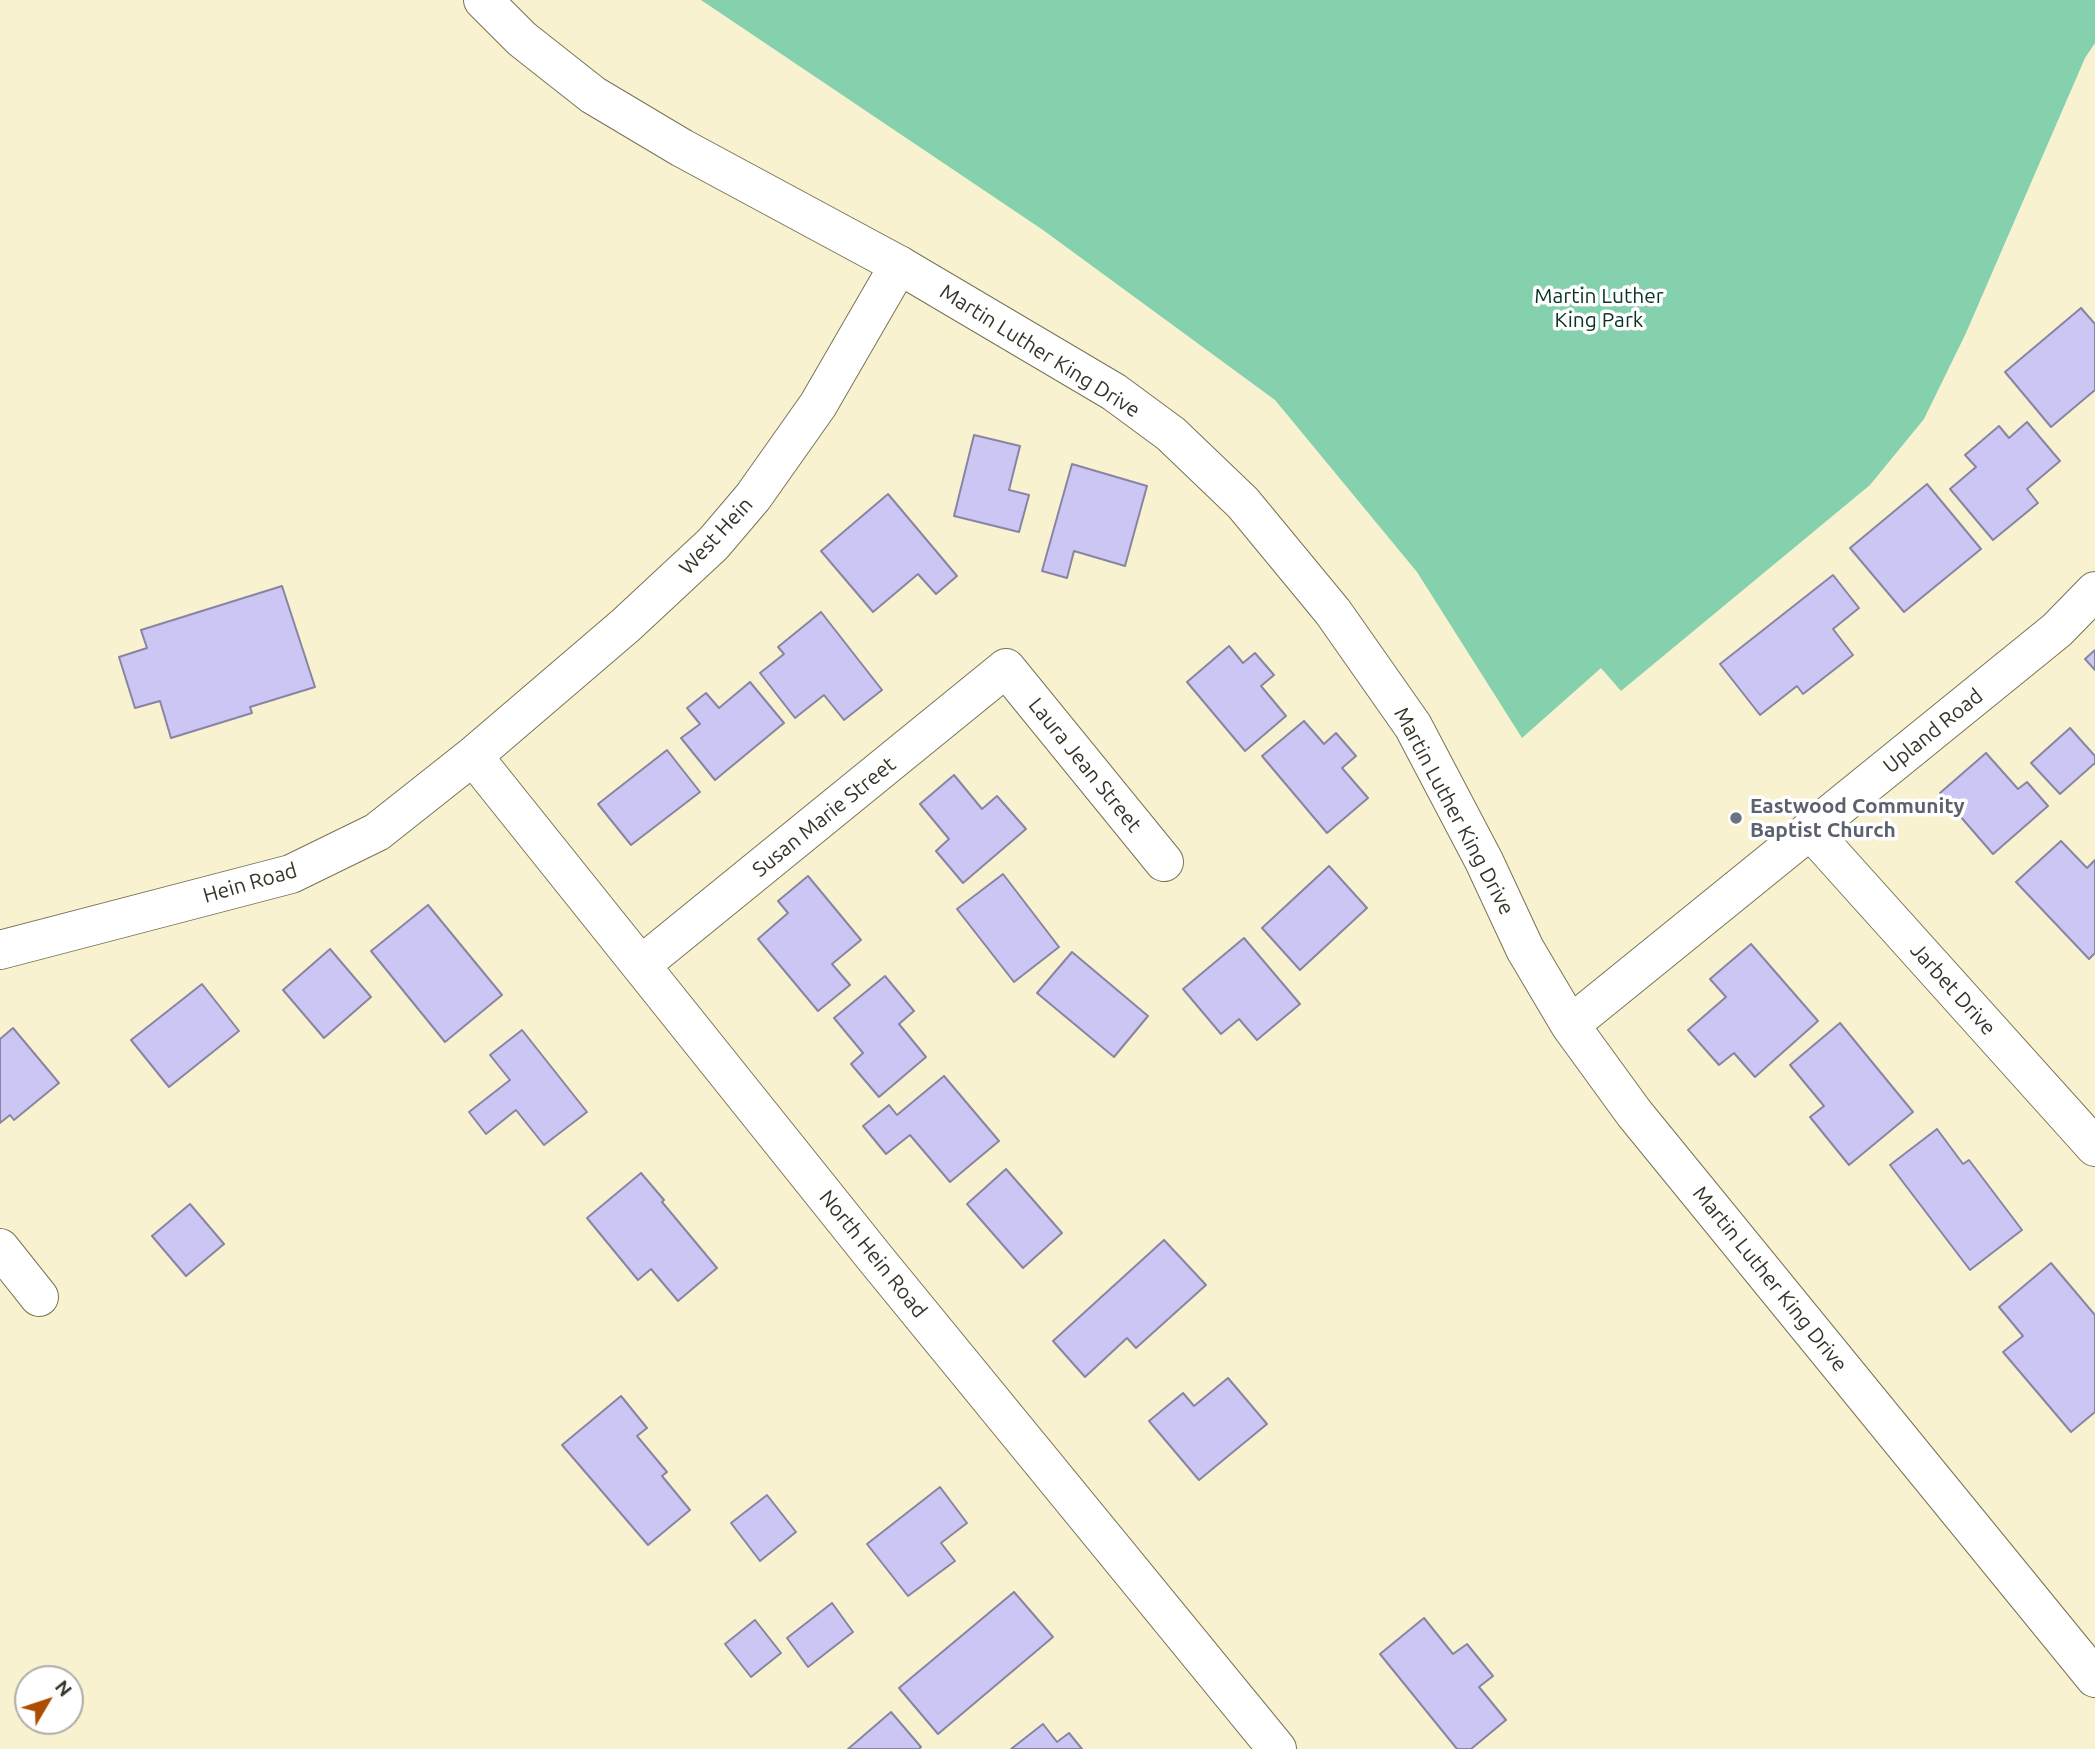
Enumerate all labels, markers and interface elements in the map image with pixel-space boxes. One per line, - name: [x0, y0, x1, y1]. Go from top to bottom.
- street label: Martin Luther King Drive: [935, 279, 1145, 423]
- park label: Martin Luther King Park: [1534, 283, 1664, 333]
- street label: West Hein: [674, 492, 758, 580]
- street label: Upland Road: [1878, 683, 1988, 779]
- street label: Laura Jean Street: [1023, 693, 1147, 837]
- street label: Martin Luther King Drive: [1389, 703, 1519, 919]
- street label: Susan Marie Street: [747, 752, 901, 882]
- place label: Eastwood Community Baptist Church: [1750, 793, 1965, 843]
- marker: Eastwood Community Baptist Church: [1728, 810, 1744, 826]
- street label: Hein Road: [200, 858, 300, 908]
- street label: Jarbet Drive: [1905, 938, 2001, 1040]
- street label: Martin Luther King Drive: [1687, 1181, 1853, 1377]
- street label: North Hein Road: [814, 1185, 932, 1323]
- north arrow: [14, 1665, 84, 1735]
- text: N: [51, 1676, 77, 1700]

